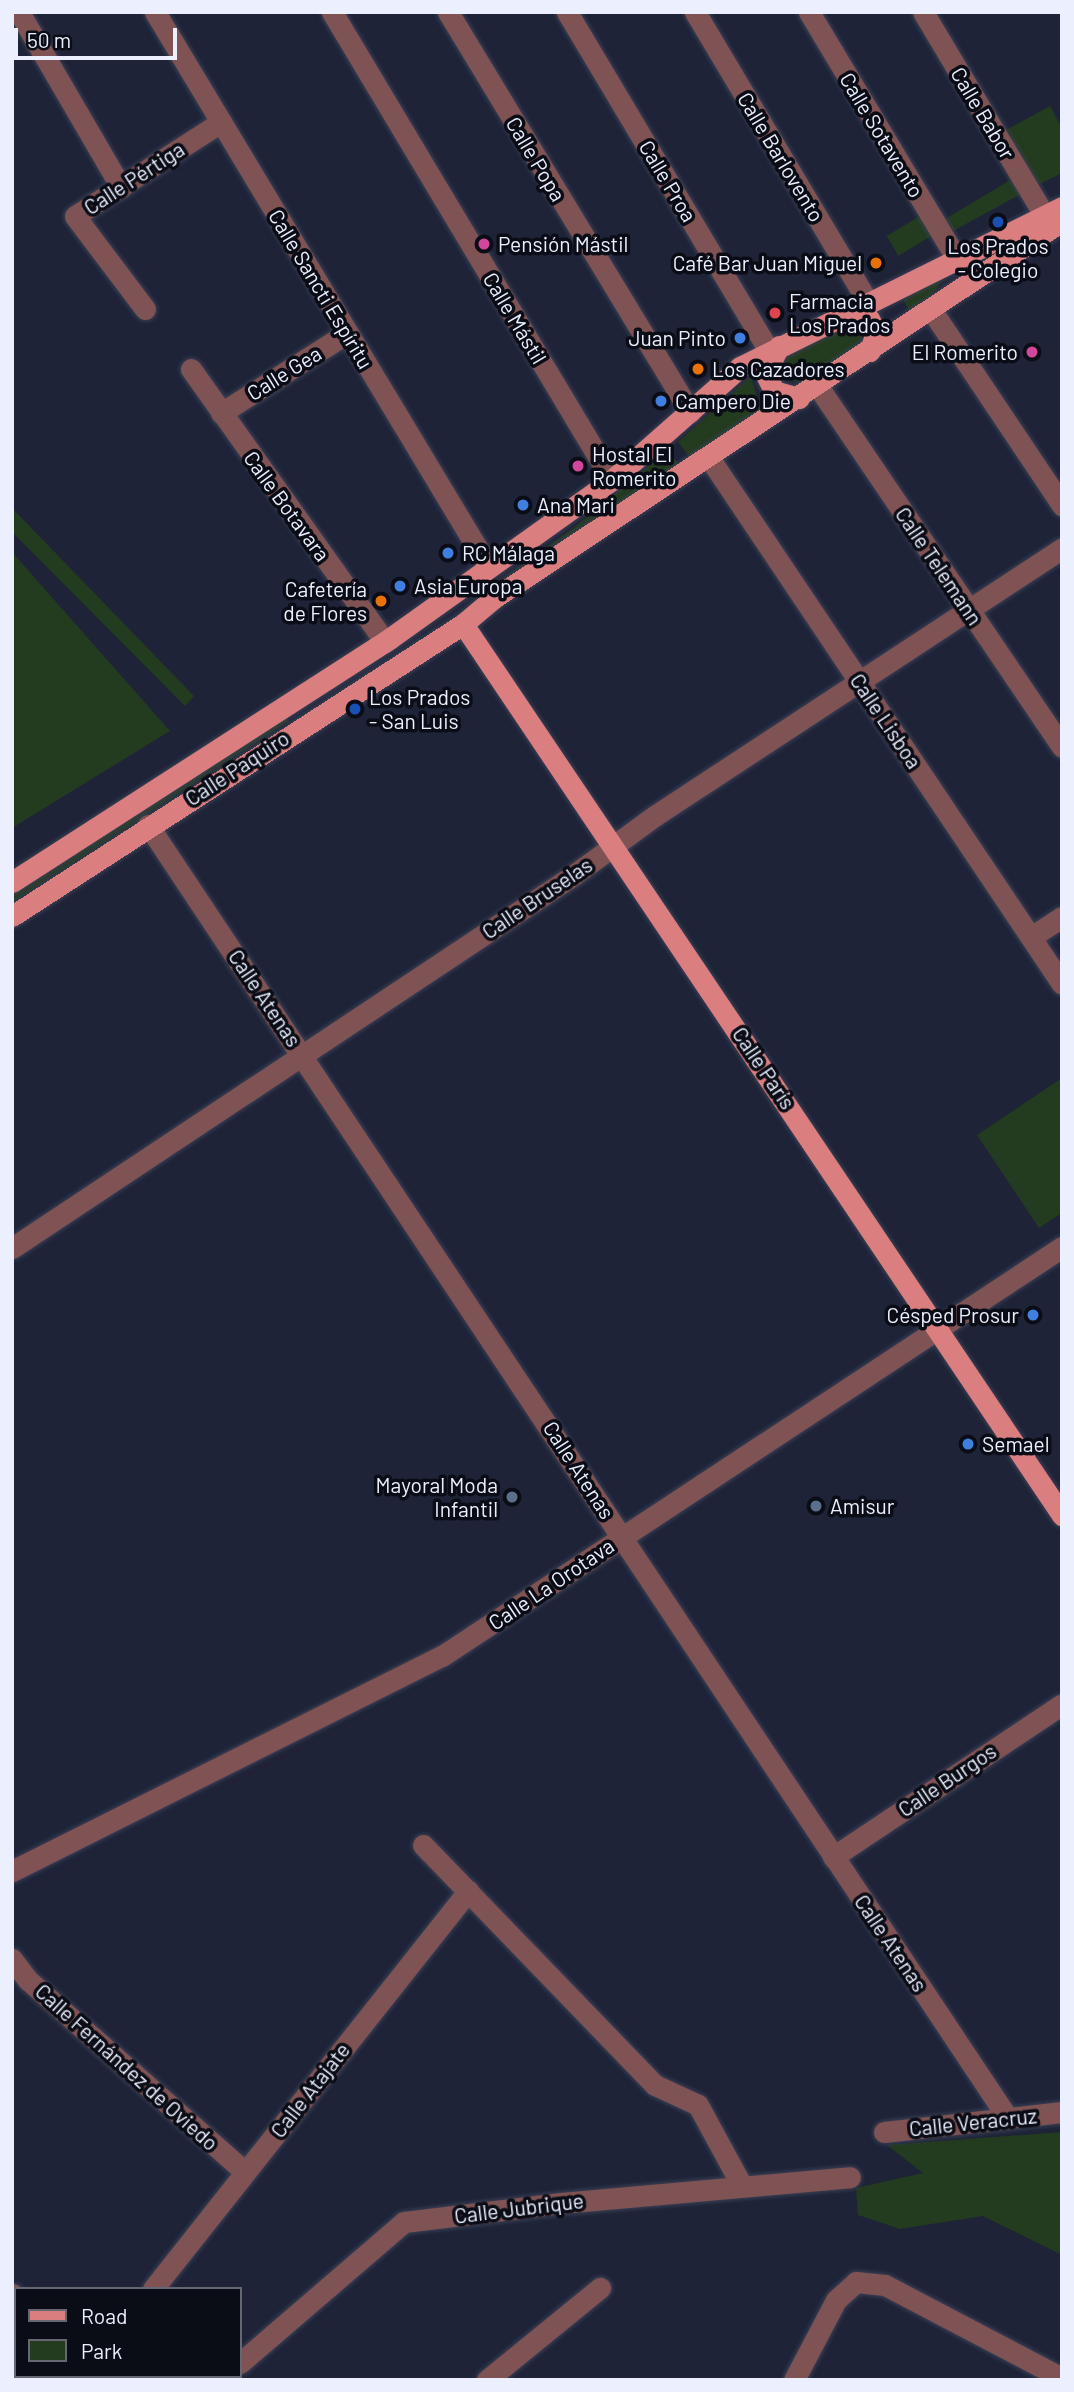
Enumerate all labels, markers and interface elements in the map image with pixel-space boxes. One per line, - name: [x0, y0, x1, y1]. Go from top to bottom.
- scale bar: [18, 14, 180, 58]
- text: 50 m: [27, 27, 71, 52]
- street label: Calle Babor: [946, 63, 1020, 163]
- street label: Calle Sotavento: [835, 68, 929, 202]
- street label: Calle Barlovento: [732, 88, 830, 226]
- street label: Calle Popa: [501, 112, 571, 206]
- street label: Calle Pértiga: [79, 136, 189, 220]
- street label: Calle Proa: [634, 136, 702, 226]
- street label: Calle Sancti Espíritu: [263, 205, 379, 373]
- marker: Los Prados - Colegio: [990, 214, 1006, 230]
- place label: Pensión Mástil: [498, 231, 628, 257]
- place label: Los Prados - Colegio: [947, 233, 1049, 283]
- marker: Pensión Mástil: [476, 236, 492, 252]
- place label: Café Bar Juan Miguel: [673, 250, 862, 276]
- marker: Café Bar Juan Miguel: [868, 255, 884, 271]
- street label: Calle Mástil: [478, 268, 552, 368]
- place label: Farmacia Los Prados: [789, 288, 890, 338]
- marker: Farmacia Los Prados: [767, 305, 783, 321]
- place label: Juan Pinto: [628, 325, 726, 351]
- marker: Juan Pinto: [732, 330, 748, 346]
- place label: El Romerito: [912, 339, 1018, 365]
- street label: Calle Gea: [242, 340, 326, 406]
- marker: El Romerito: [1024, 344, 1040, 360]
- place label: Los Cazadores: [712, 356, 845, 382]
- marker: Los Cazadores: [690, 361, 706, 377]
- place label: Campero Die: [675, 388, 791, 414]
- marker: Campero Die: [653, 393, 669, 409]
- place label: Hostal El Romerito: [592, 441, 676, 491]
- street label: Calle Botavara: [239, 446, 335, 566]
- marker: Hostal El Romerito: [570, 458, 586, 474]
- place label: Ana Mari: [537, 492, 615, 518]
- marker: Ana Mari: [515, 497, 531, 513]
- street label: Calle Telemann: [890, 502, 988, 630]
- place label: RC Málaga: [462, 540, 555, 566]
- marker: RC Málaga: [440, 545, 456, 561]
- place label: Asia Europa: [414, 573, 522, 599]
- place label: Cafetería de Flores: [283, 576, 367, 626]
- marker: Asia Europa: [392, 578, 408, 594]
- marker: Cafetería de Flores: [373, 593, 389, 609]
- street label: Calle Lisboa: [845, 669, 927, 773]
- place label: Los Prados - San Luis: [369, 684, 470, 734]
- marker: Los Prados - San Luis: [347, 701, 363, 717]
- street label: Calle Paquiro: [180, 725, 294, 811]
- street label: Calle Bruselas: [477, 852, 597, 944]
- street label: Calle Atenas: [223, 945, 307, 1051]
- street label: Calle París: [727, 1022, 801, 1114]
- place label: Césped Prosur: [886, 1302, 1019, 1328]
- marker: Césped Prosur: [1025, 1307, 1041, 1323]
- street label: Calle Atenas: [538, 1416, 620, 1524]
- place label: Semael: [982, 1431, 1050, 1457]
- marker: Semael: [960, 1436, 976, 1452]
- place label: Mayoral Moda Infantil: [376, 1472, 498, 1522]
- marker: Mayoral Moda Infantil: [504, 1489, 520, 1505]
- place label: Amisur: [830, 1493, 894, 1519]
- marker: Amisur: [808, 1498, 824, 1514]
- street label: Calle La Orotava: [483, 1533, 619, 1635]
- street label: Calle Burgos: [893, 1738, 1001, 1822]
- street label: Calle Atenas: [849, 1890, 933, 1996]
- street label: Calle Fernández de Oviedo: [30, 1978, 224, 2156]
- street label: Calle Atajate: [265, 2037, 355, 2143]
- street label: Calle Veracruz: [908, 2103, 1038, 2141]
- street label: Calle Jubrique: [453, 2188, 585, 2228]
- legend: [14, 2287, 242, 2378]
- text: Road: [81, 2303, 127, 2328]
- text: Park: [81, 2338, 122, 2363]

